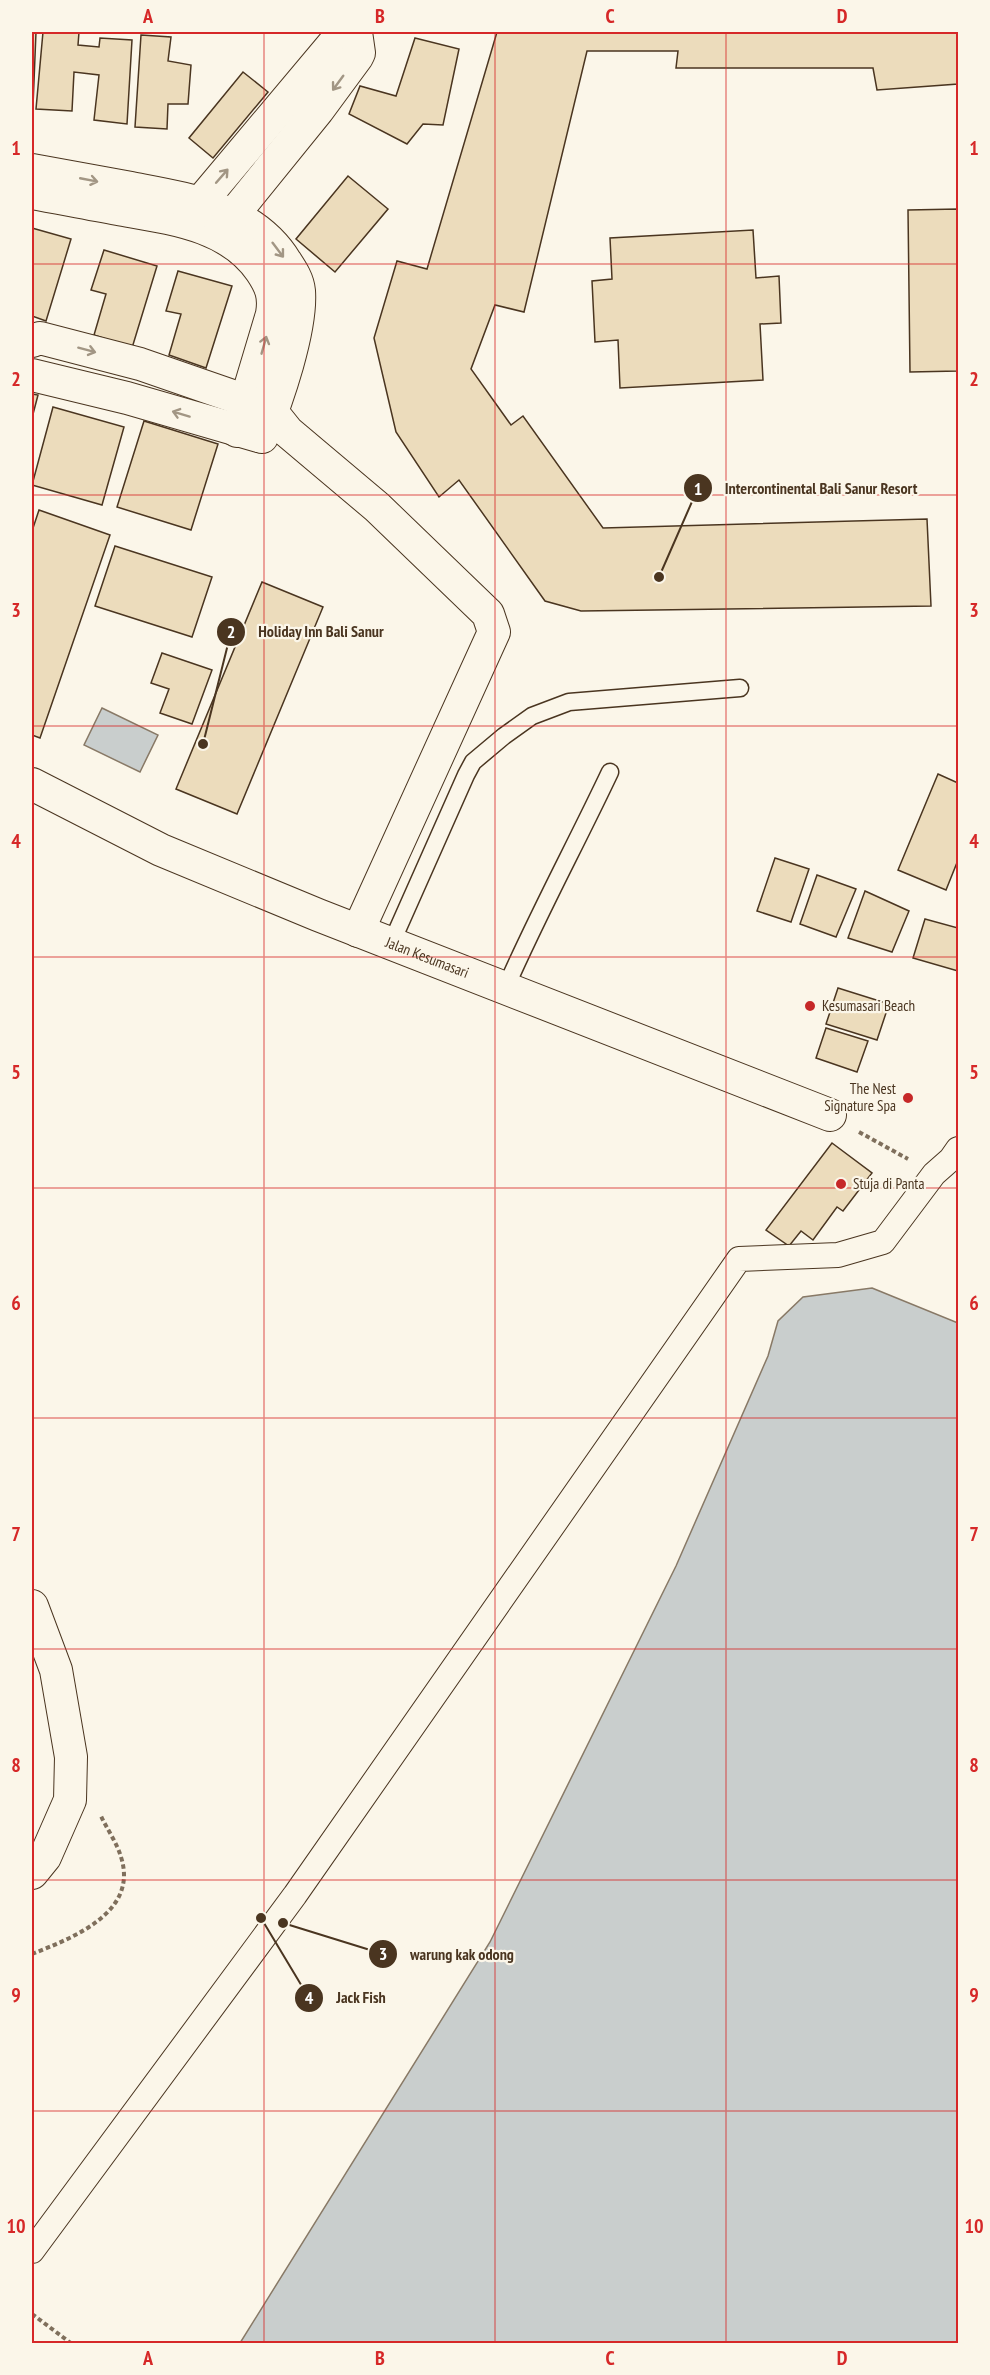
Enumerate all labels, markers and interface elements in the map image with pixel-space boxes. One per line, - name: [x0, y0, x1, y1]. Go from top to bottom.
- text: A: [142, 3, 154, 29]
- text: B: [375, 3, 385, 29]
- text: C: [605, 3, 615, 29]
- text: D: [837, 3, 848, 29]
- one-way arrow: [332, 75, 344, 91]
- text: 1: [11, 135, 21, 161]
- text: 1: [969, 135, 979, 161]
- one-way arrow: [215, 169, 229, 184]
- one-way arrow: [79, 175, 98, 186]
- one-way arrow: [271, 242, 284, 258]
- one-way arrow: [258, 336, 270, 355]
- one-way arrow: [77, 345, 96, 357]
- text: 2: [11, 366, 21, 392]
- text: 2: [969, 366, 979, 392]
- one-way arrow: [172, 408, 191, 419]
- callout: Intercontinental Bali Sanur Resort: [683, 471, 929, 505]
- text: 1: [694, 477, 702, 500]
- text: Intercontinental Bali Sanur Resort: [725, 478, 918, 498]
- text: 3: [11, 597, 21, 623]
- text: 3: [969, 597, 979, 623]
- callout: Holiday Inn Bali Sanur: [216, 615, 396, 649]
- text: 2: [227, 620, 235, 643]
- text: Holiday Inn Bali Sanur: [258, 621, 384, 641]
- text: 4: [11, 828, 21, 854]
- text: 4: [969, 828, 979, 854]
- street label: Jalan Kesumasari: [382, 932, 472, 982]
- place label: Kesumasari Beach: [822, 996, 915, 1015]
- marker: Kesumasari Beach: [803, 999, 817, 1013]
- text: 5: [11, 1059, 21, 1085]
- text: 5: [969, 1059, 979, 1085]
- place label: The Nest Signature Spa: [824, 1079, 896, 1115]
- marker: The Nest Signature Spa: [901, 1091, 915, 1105]
- place label: Stuja di Panta: [853, 1174, 924, 1193]
- marker: Stuja di Panta: [834, 1177, 848, 1191]
- text: 6: [11, 1290, 21, 1316]
- text: 6: [969, 1290, 979, 1316]
- text: 7: [11, 1521, 21, 1547]
- text: 7: [969, 1521, 979, 1547]
- text: 8: [11, 1752, 21, 1778]
- text: 8: [969, 1752, 979, 1778]
- callout: warung kak odong: [368, 1937, 526, 1971]
- text: 3: [379, 1942, 387, 1965]
- text: warung kak odong: [409, 1944, 514, 1964]
- callout: Jack Fish: [294, 1981, 398, 2015]
- text: 9: [11, 1982, 21, 2008]
- text: 9: [969, 1982, 979, 2008]
- text: 4: [305, 1986, 314, 2009]
- text: Jack Fish: [335, 1987, 386, 2007]
- text: 10: [6, 2213, 26, 2239]
- text: 10: [964, 2213, 984, 2239]
- text: A: [142, 2345, 154, 2371]
- text: B: [375, 2345, 385, 2371]
- text: C: [605, 2345, 615, 2371]
- text: D: [837, 2345, 848, 2371]

